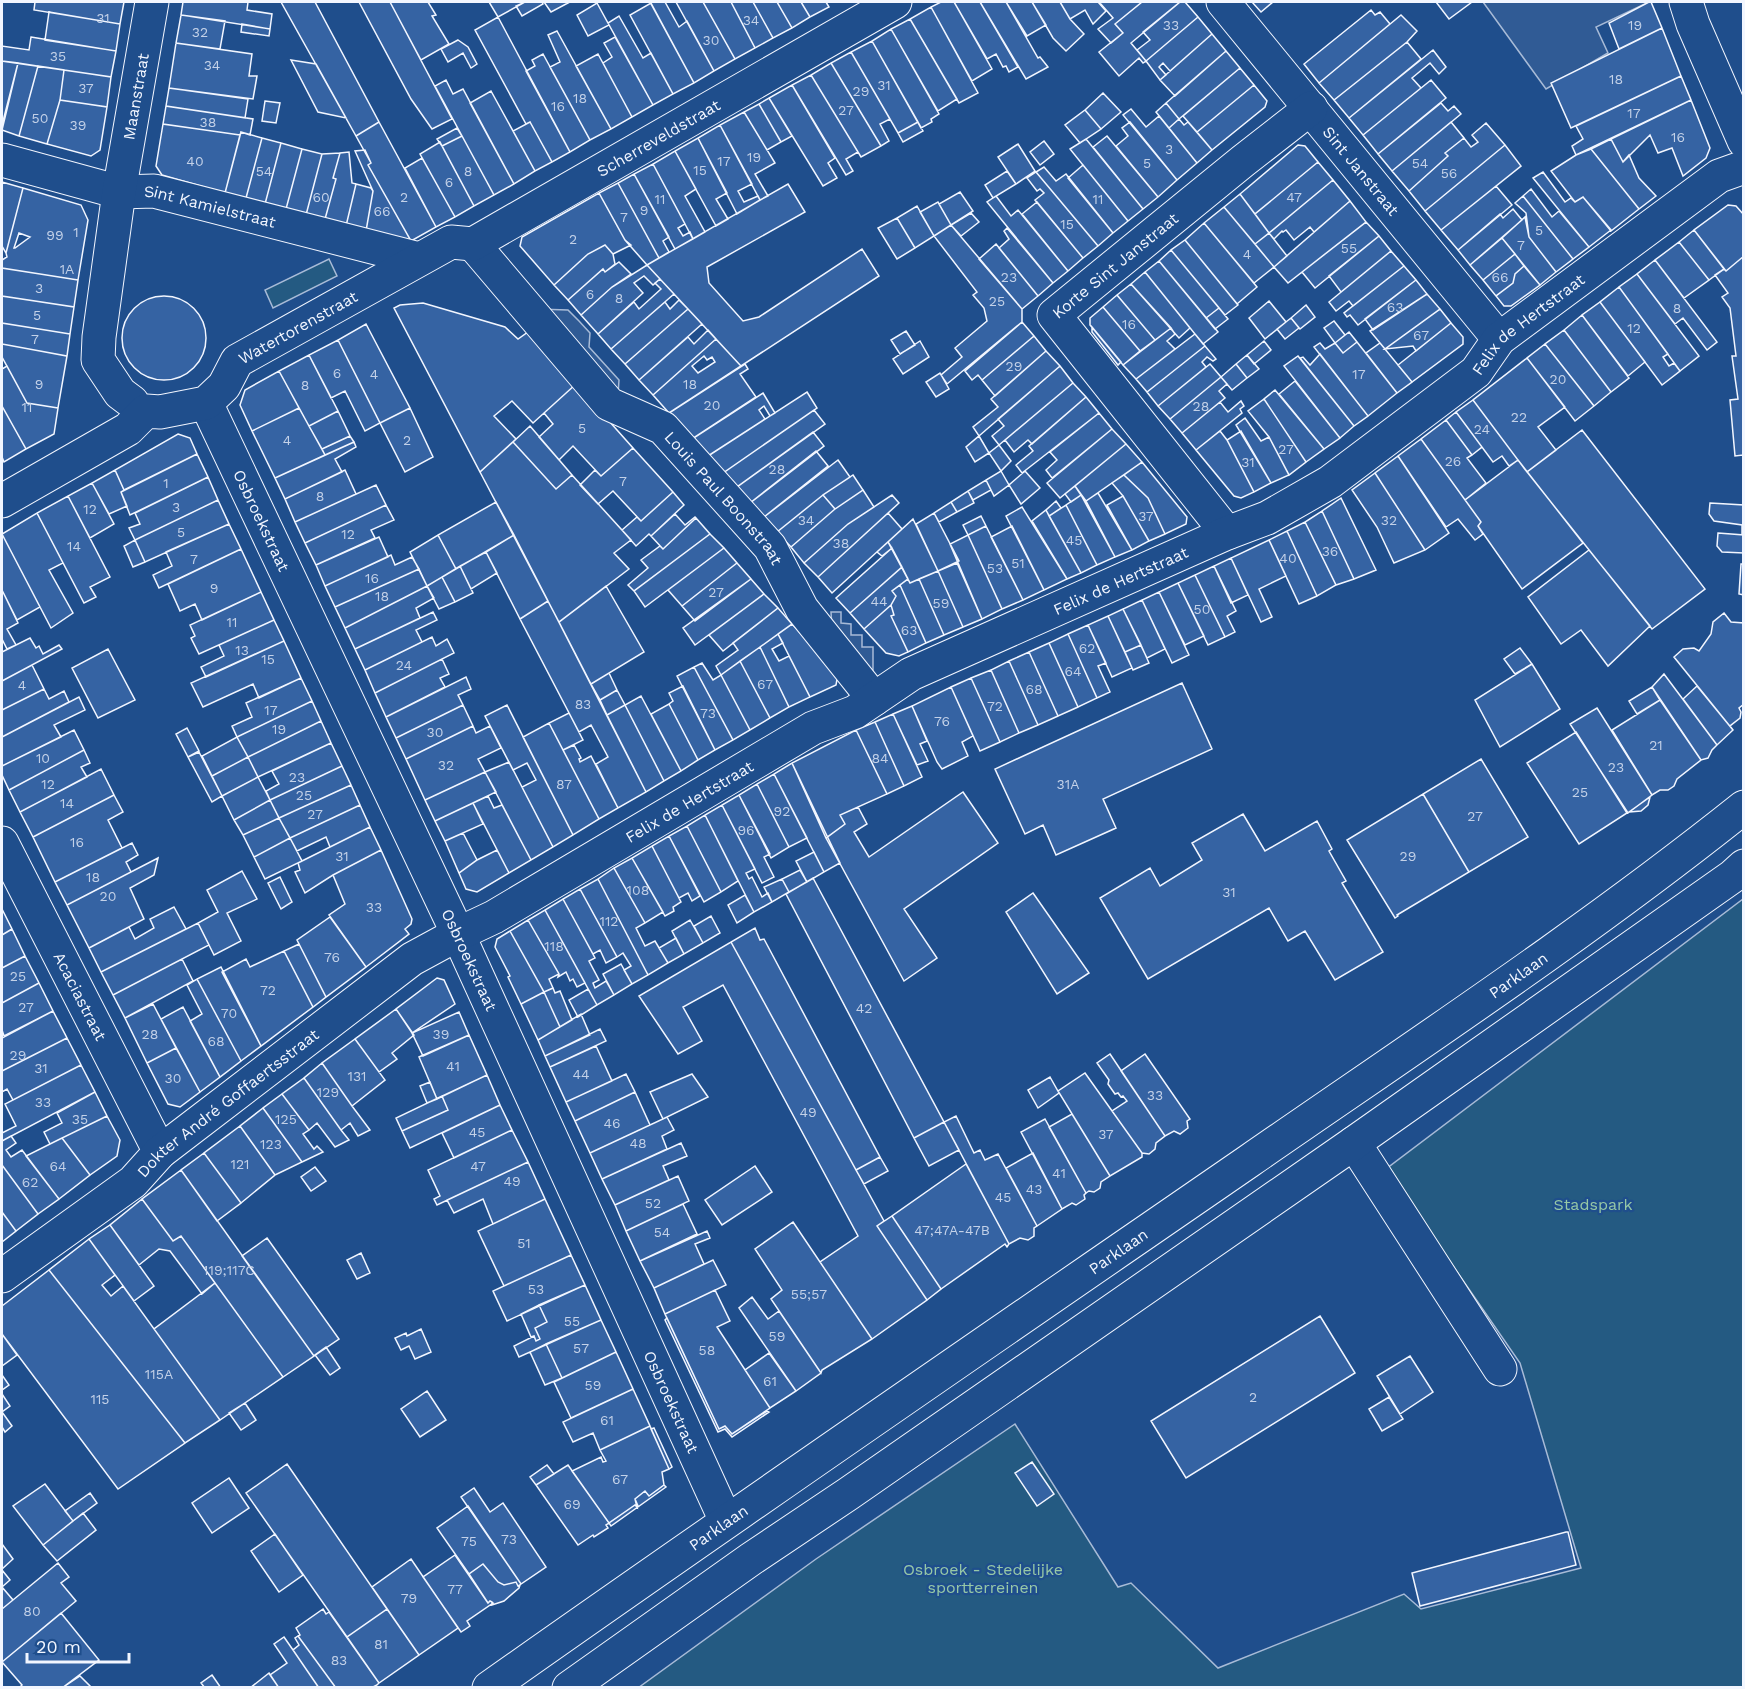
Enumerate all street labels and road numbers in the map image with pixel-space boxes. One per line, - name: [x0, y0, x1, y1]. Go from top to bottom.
- street label: Maanstraat: [119, 51, 152, 141]
- street label: Scherreveldstraat: [593, 95, 723, 180]
- street label: Sint Janstraat: [1319, 122, 1403, 219]
- street label: Sint Kamielstraat: [144, 181, 278, 231]
- street label: Korte Sint Janstraat: [1048, 208, 1182, 322]
- street label: Felix de Hertstraat: [1467, 269, 1588, 379]
- street label: Watertorenstraat: [235, 286, 361, 368]
- street label: Louis Paul Boonstraat: [661, 427, 787, 568]
- street label: Osbroekstraat: [229, 466, 294, 575]
- street label: Felix de Hertstraat: [1050, 542, 1191, 619]
- street label: Felix de Hertstraat: [622, 756, 757, 847]
- street label: Osbroekstraat: [438, 906, 501, 1014]
- street label: Parklaan: [1485, 948, 1551, 1002]
- street label: Acaciastraat: [50, 949, 111, 1044]
- street label: Dokter André Goffaertsstraat: [133, 1024, 322, 1181]
- street label: Parklaan: [1085, 1224, 1151, 1278]
- street label: Osbroekstraat: [640, 1348, 703, 1456]
- street label: Parklaan: [685, 1500, 751, 1554]

